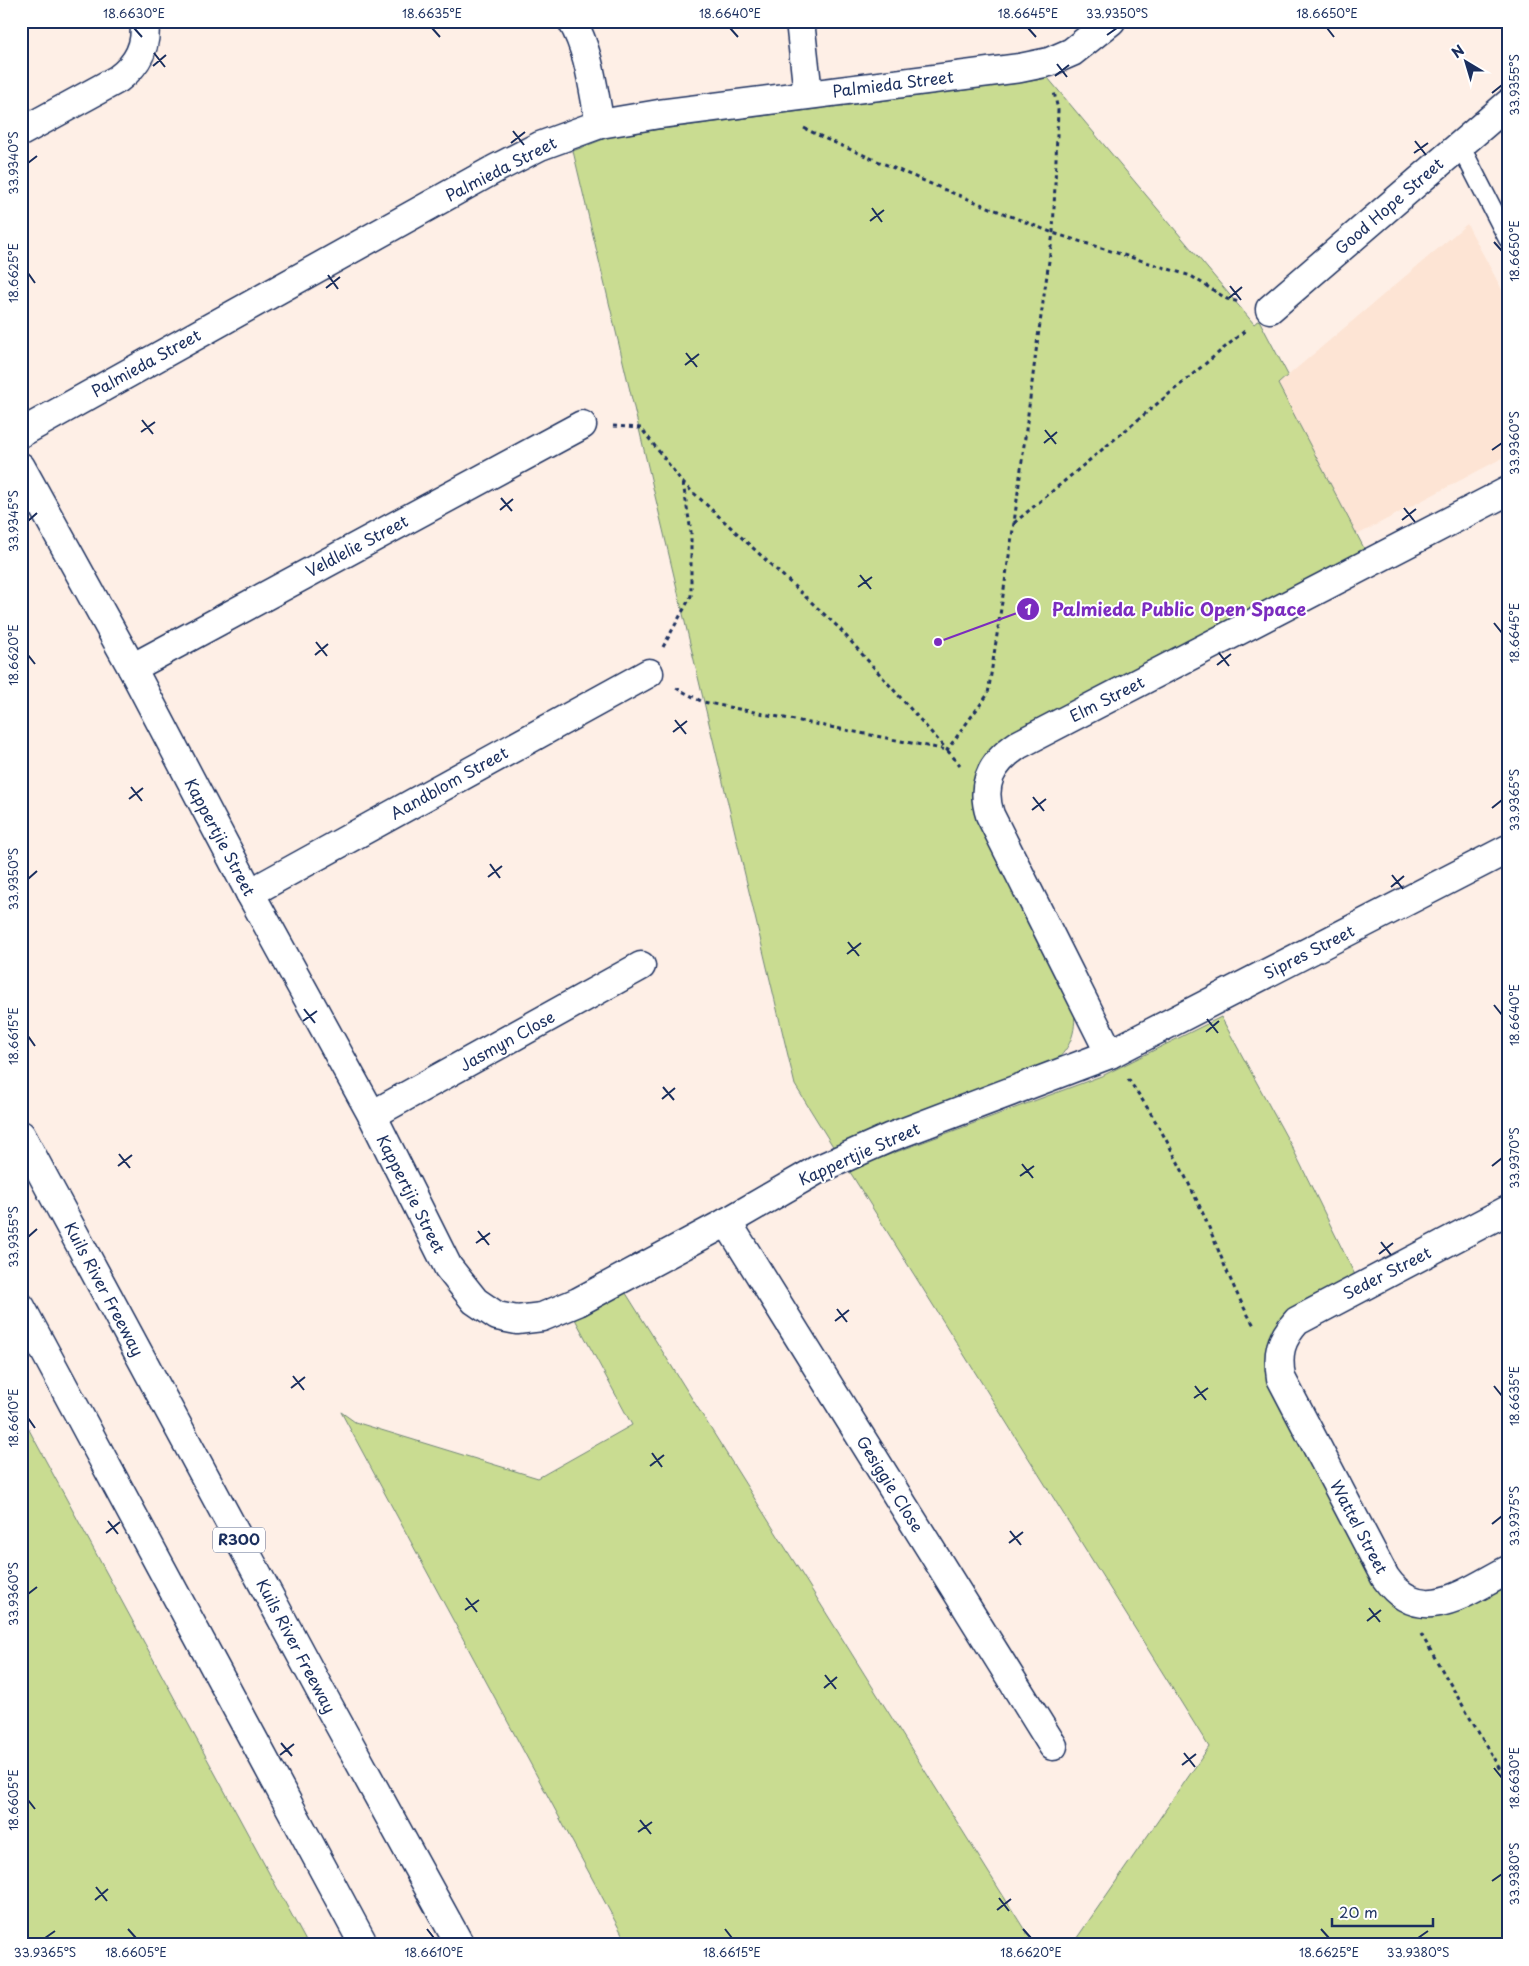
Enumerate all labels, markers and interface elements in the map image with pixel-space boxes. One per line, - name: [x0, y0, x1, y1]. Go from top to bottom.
- text: 18.6630°E: [103, 4, 165, 22]
- text: 18.6635°E: [402, 4, 462, 22]
- text: 18.6640°E: [699, 4, 761, 22]
- text: 18.6645°E: [998, 4, 1058, 22]
- text: 33.9350°S: [1086, 4, 1148, 22]
- text: 18.6650°E: [1296, 4, 1358, 22]
- north arrow: [1442, 38, 1492, 88]
- text: N: [1447, 40, 1469, 63]
- text: 33.9355°S: [1505, 54, 1523, 116]
- street label: Palmieda Street: [831, 64, 955, 102]
- street label: Palmieda Street: [441, 130, 561, 206]
- text: 33.9340°S: [4, 131, 22, 195]
- street label: Good Hope Street: [1329, 151, 1448, 259]
- text: 18.6650°E: [1505, 220, 1523, 282]
- text: 18.6625°E: [4, 243, 22, 303]
- street label: Palmieda Street: [86, 322, 205, 402]
- text: 33.9360°S: [1505, 411, 1523, 475]
- text: 33.9345°S: [4, 490, 22, 552]
- street label: Veldlelie Street: [301, 508, 412, 582]
- callout: Palmieda Public Open Space: [1015, 593, 1317, 626]
- text: Palmieda Public Open Space: [1052, 595, 1307, 622]
- text: 1: [1024, 597, 1032, 620]
- text: 18.6645°E: [1505, 603, 1523, 663]
- text: 18.6620°E: [4, 624, 22, 686]
- street label: Elm Street: [1065, 669, 1149, 727]
- street label: Aandblom Street: [385, 740, 512, 824]
- text: 33.9365°S: [1505, 769, 1523, 831]
- street label: Kappertjie Street: [180, 773, 262, 900]
- text: 33.9350°S: [4, 848, 22, 910]
- street label: Sipres Street: [1259, 918, 1359, 984]
- text: 18.6640°E: [1505, 984, 1523, 1046]
- street label: Jasmyn Close: [454, 1004, 559, 1076]
- text: 18.6615°E: [4, 1007, 22, 1065]
- street label: Kappertjie Street: [794, 1115, 924, 1191]
- text: 33.9370°S: [1505, 1127, 1523, 1189]
- street label: Kappertjie Street: [372, 1130, 452, 1258]
- text: 33.9355°S: [4, 1206, 22, 1268]
- street label: Kuils River Freeway: [59, 1217, 150, 1360]
- street label: Seder Street: [1338, 1239, 1435, 1305]
- text: 18.6635°E: [1505, 1366, 1523, 1426]
- text: 18.6610°E: [4, 1388, 22, 1448]
- street label: Gesiggie Close: [852, 1431, 930, 1536]
- street label: Wattel Street: [1325, 1475, 1395, 1578]
- text: 33.9375°S: [1505, 1486, 1523, 1546]
- road number: R300: [213, 1528, 265, 1552]
- text: 33.9360°S: [4, 1562, 22, 1626]
- street label: Kuils River Freeway: [251, 1574, 342, 1717]
- text: 18.6630°E: [1505, 1747, 1523, 1809]
- text: 18.6605°E: [4, 1769, 22, 1831]
- text: 33.9380°S: [1505, 1843, 1523, 1905]
- scale bar: [1332, 1896, 1433, 1928]
- text: 20 m: [1339, 1900, 1378, 1923]
- text: 33.9365°S: [14, 1943, 76, 1961]
- text: 18.6605°E: [105, 1943, 167, 1961]
- text: 18.6610°E: [404, 1943, 464, 1961]
- text: 18.6615°E: [703, 1943, 761, 1961]
- text: 18.6620°E: [1000, 1943, 1062, 1961]
- text: 18.6625°E: [1299, 1943, 1359, 1961]
- text: 33.9380°S: [1387, 1943, 1449, 1961]

